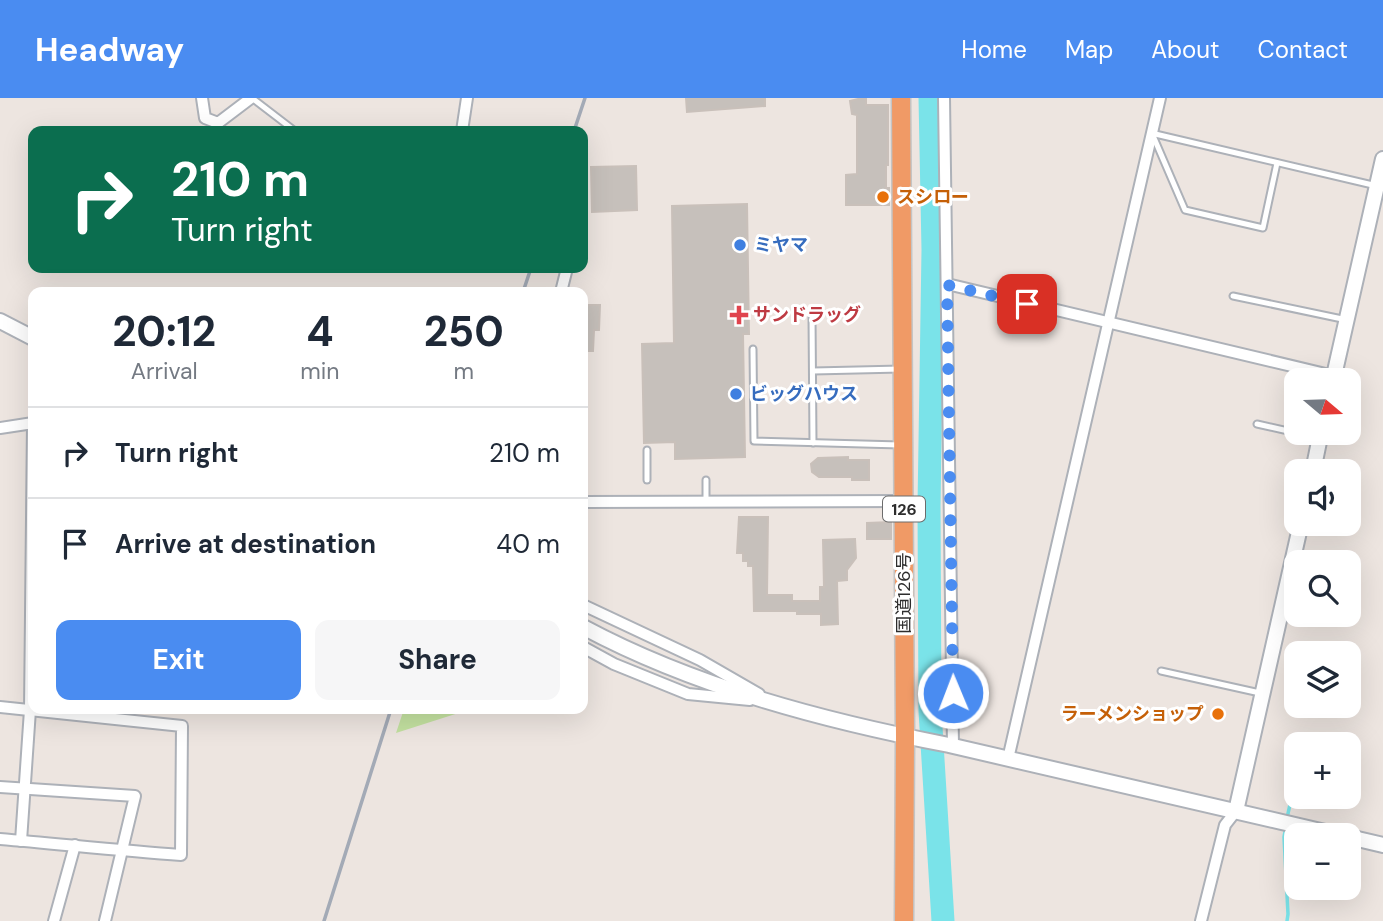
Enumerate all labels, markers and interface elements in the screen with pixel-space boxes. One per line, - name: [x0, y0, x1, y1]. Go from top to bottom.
- text: Headway: [35, 28, 184, 71]
- text: Home: [961, 34, 1027, 65]
- text: Map: [1065, 34, 1113, 65]
- text: About: [1151, 34, 1220, 65]
- text: Contact: [1258, 34, 1348, 65]
- text: 210 m: [171, 147, 309, 211]
- icon: right: [56, 154, 147, 245]
- place label: スシロー: [897, 185, 969, 209]
- marker: スシロー: [875, 189, 891, 205]
- text: Turn right: [171, 209, 313, 251]
- place label: ミヤマ: [754, 233, 808, 257]
- marker: ミヤマ: [732, 237, 748, 253]
- pin: [997, 274, 1057, 334]
- icon: arrive: [1008, 285, 1046, 323]
- place label: サンドラッグ: [753, 303, 861, 327]
- text: 20:12: [112, 304, 216, 359]
- text: 4: [306, 304, 334, 359]
- text: 250: [424, 304, 504, 359]
- marker: サンドラッグ: [731, 307, 747, 323]
- text: Arrival: [131, 356, 198, 386]
- text: min: [300, 356, 340, 386]
- text: m: [454, 356, 474, 386]
- north arrow: [1284, 368, 1362, 444]
- map controls: [1284, 368, 1361, 900]
- place label: ビッグハウス: [750, 382, 858, 406]
- marker: ビッグハウス: [728, 386, 744, 402]
- icon: right: [56, 434, 94, 472]
- text: Turn right: [115, 436, 239, 470]
- text: 210 m: [489, 436, 560, 470]
- button: sound: [1284, 459, 1361, 536]
- road number: 126: [883, 496, 925, 522]
- icon: arrive: [56, 525, 94, 563]
- text: Arrive at destination: [115, 527, 376, 561]
- text: 40 m: [496, 527, 560, 561]
- button: search: [1284, 550, 1361, 627]
- street label: 国道126号: [892, 552, 916, 634]
- button: Exit: [56, 620, 301, 700]
- button: Share: [315, 620, 560, 700]
- button: layers: [1284, 641, 1361, 718]
- position arrow: [916, 656, 990, 730]
- place label: ラーメンショップ: [1061, 702, 1204, 726]
- marker: ラーメンショップ: [1210, 706, 1226, 722]
- button: +: [1284, 732, 1361, 809]
- button: −: [1284, 823, 1361, 900]

